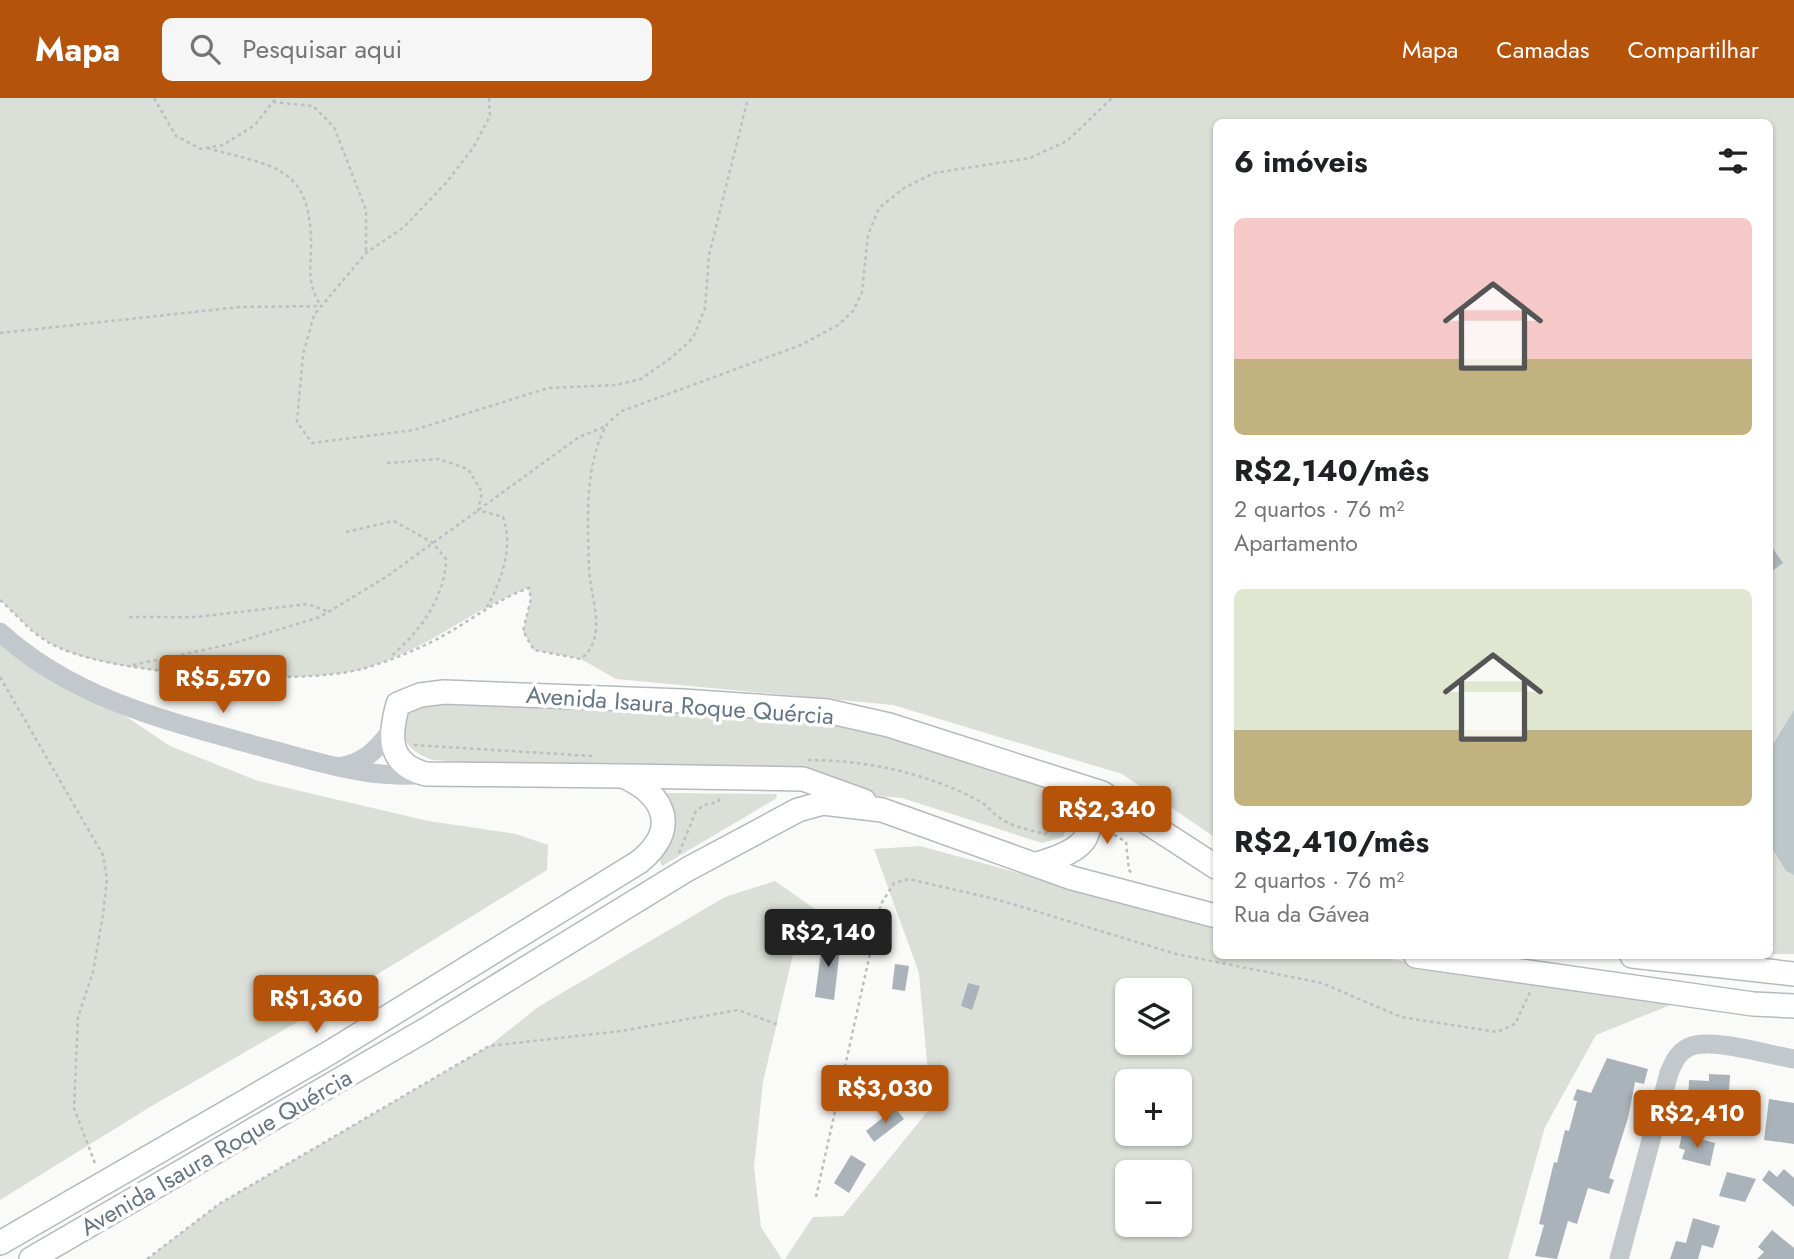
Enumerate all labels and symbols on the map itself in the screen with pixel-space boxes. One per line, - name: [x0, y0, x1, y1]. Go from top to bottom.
- pin: R$5,570: [158, 656, 288, 715]
- street label: Avenida Isaura Roque Quércia: [525, 677, 835, 733]
- pin: R$2,340: [1042, 786, 1172, 846]
- pin: R$2,140: [763, 910, 893, 969]
- pin: R$1,360: [251, 976, 381, 1035]
- street label: Avenida Isaura Roque Quércia: [74, 1060, 358, 1244]
- pin: R$3,030: [820, 1066, 950, 1125]
- pin: R$2,410: [1632, 1090, 1762, 1150]

